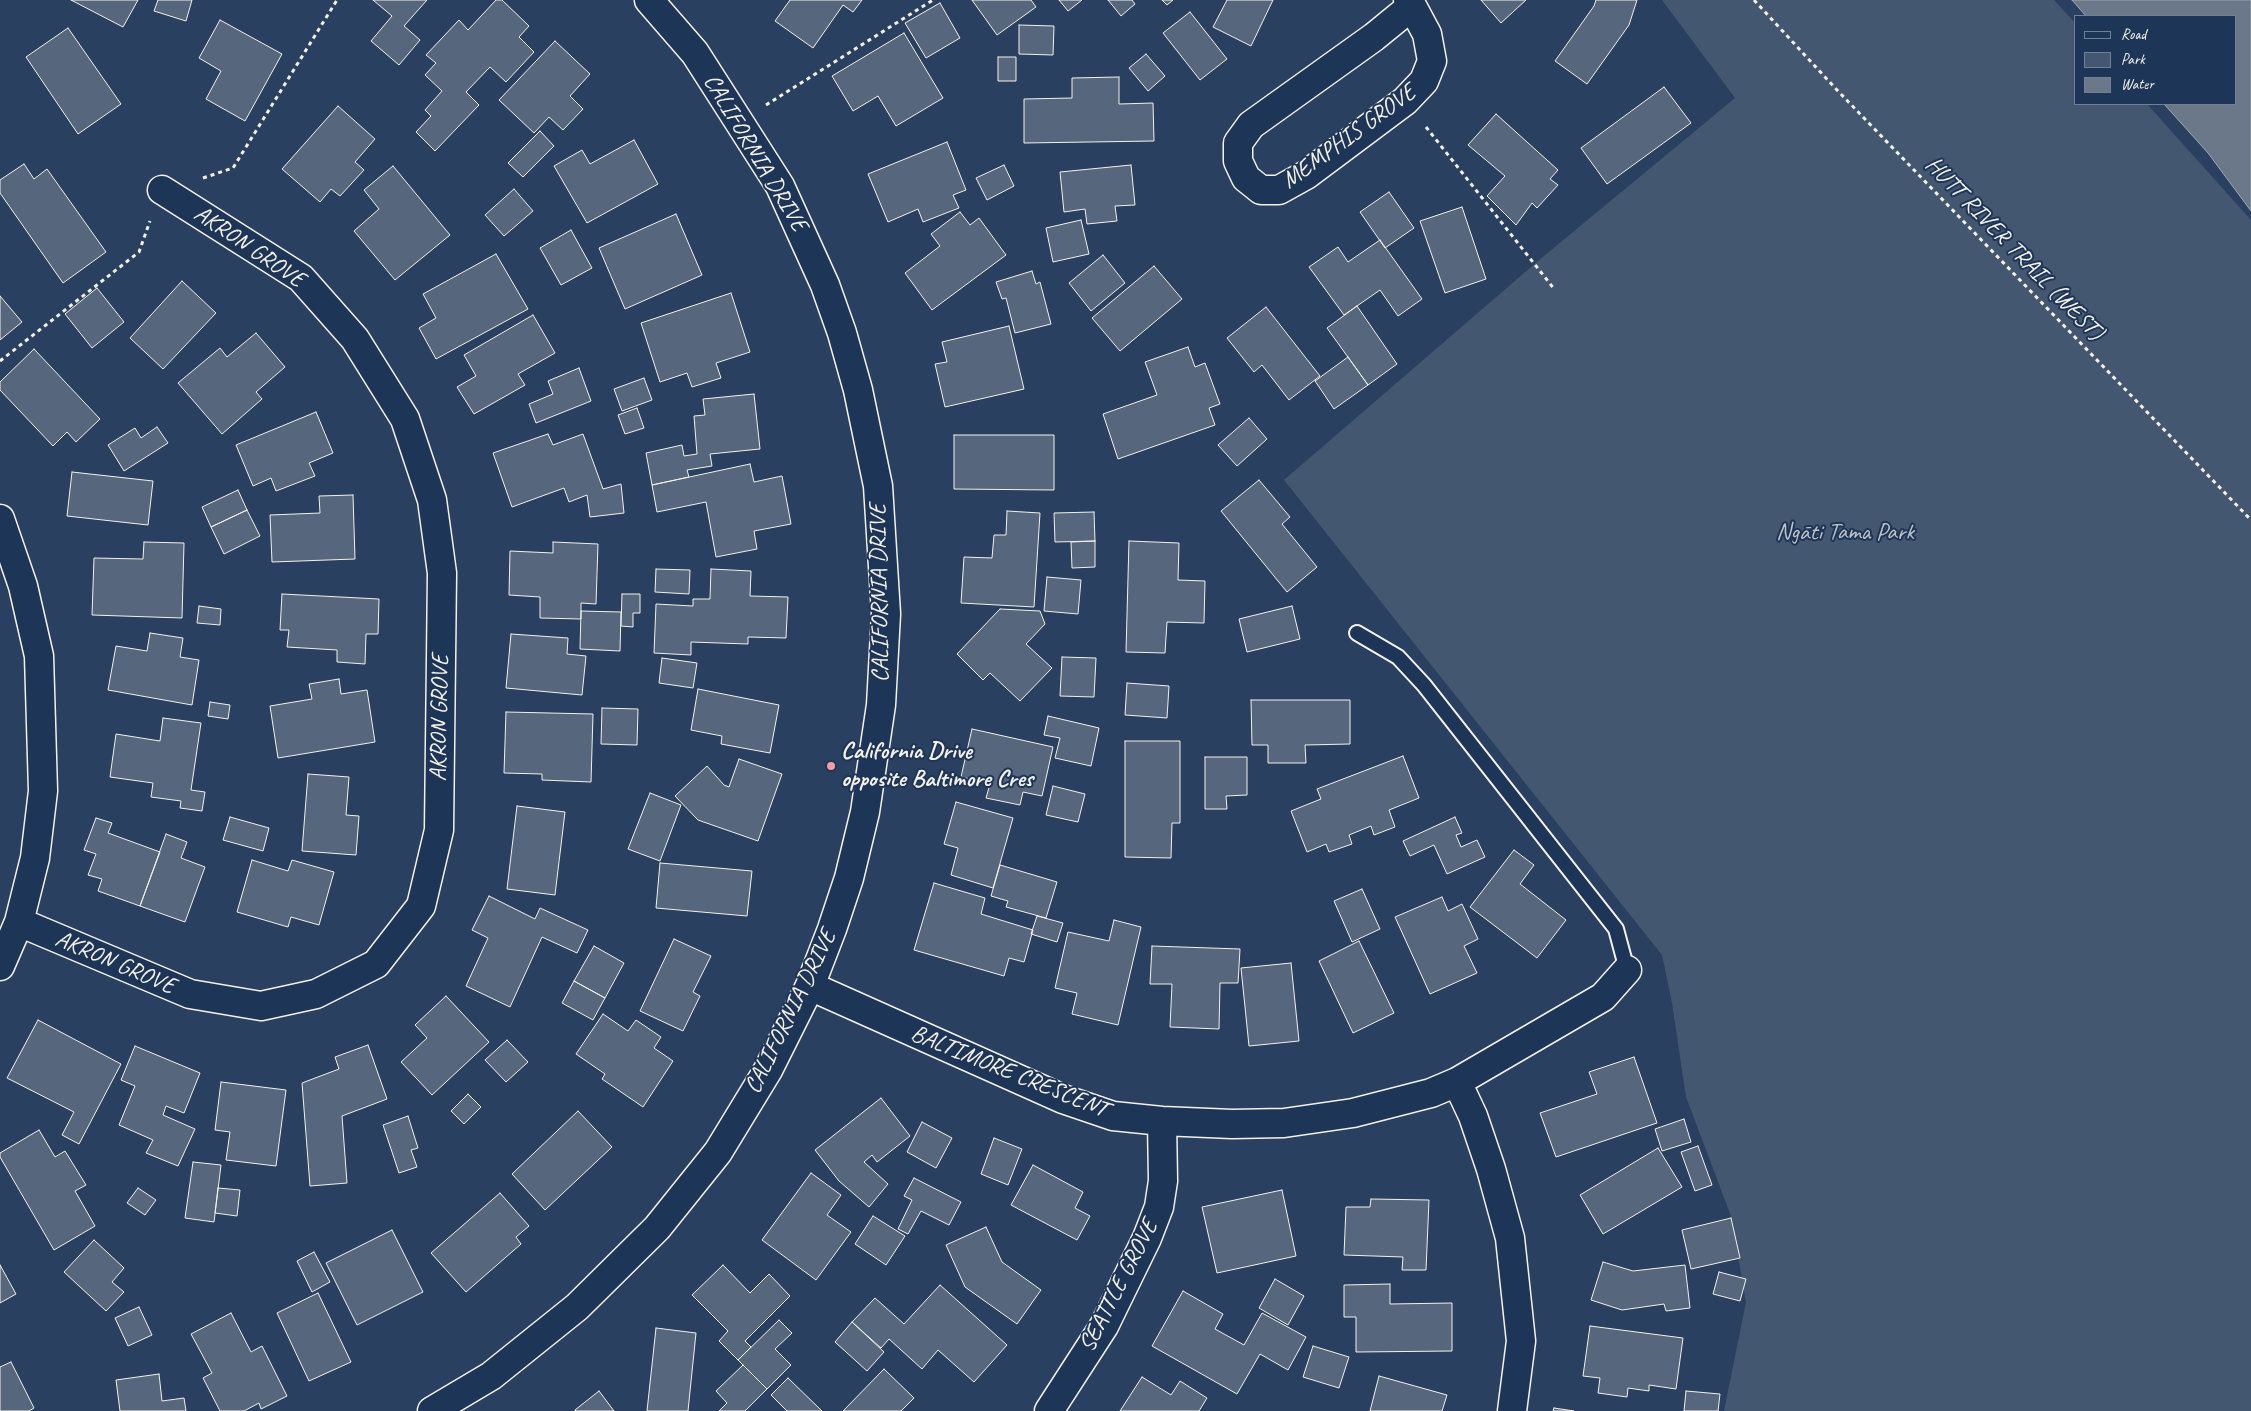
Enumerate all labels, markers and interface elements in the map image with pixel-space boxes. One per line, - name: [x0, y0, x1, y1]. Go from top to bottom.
- legend: [2074, 15, 2236, 105]
- text: Road: [2121, 25, 2146, 44]
- text: Park: [2121, 50, 2145, 69]
- street label: CALIFORNIA DRIVE: [697, 69, 813, 237]
- text: Water: [2121, 75, 2154, 94]
- street label: MEMPHIS GROVE: [1276, 79, 1422, 195]
- street label: HUTT RIVER TRAIL (WEST): [1919, 151, 2109, 347]
- street label: AKRON GROVE: [188, 200, 310, 294]
- street label: CALIFORNIA DRIVE: [864, 503, 896, 683]
- park label: Ngāti Tama Park: [1776, 519, 1914, 547]
- street label: AKRON GROVE: [424, 654, 456, 782]
- place label: California Drive opposite Baltimore Cres: [841, 738, 1033, 794]
- marker: California Drive opposite Baltimore Cres: [825, 760, 837, 772]
- street label: AKRON GROVE: [51, 925, 179, 1001]
- street label: CALIFORNIA DRIVE: [739, 925, 843, 1099]
- street label: BALTIMORE CRESCENT: [906, 1019, 1112, 1125]
- street label: SEATTLE GROVE: [1073, 1215, 1165, 1357]

